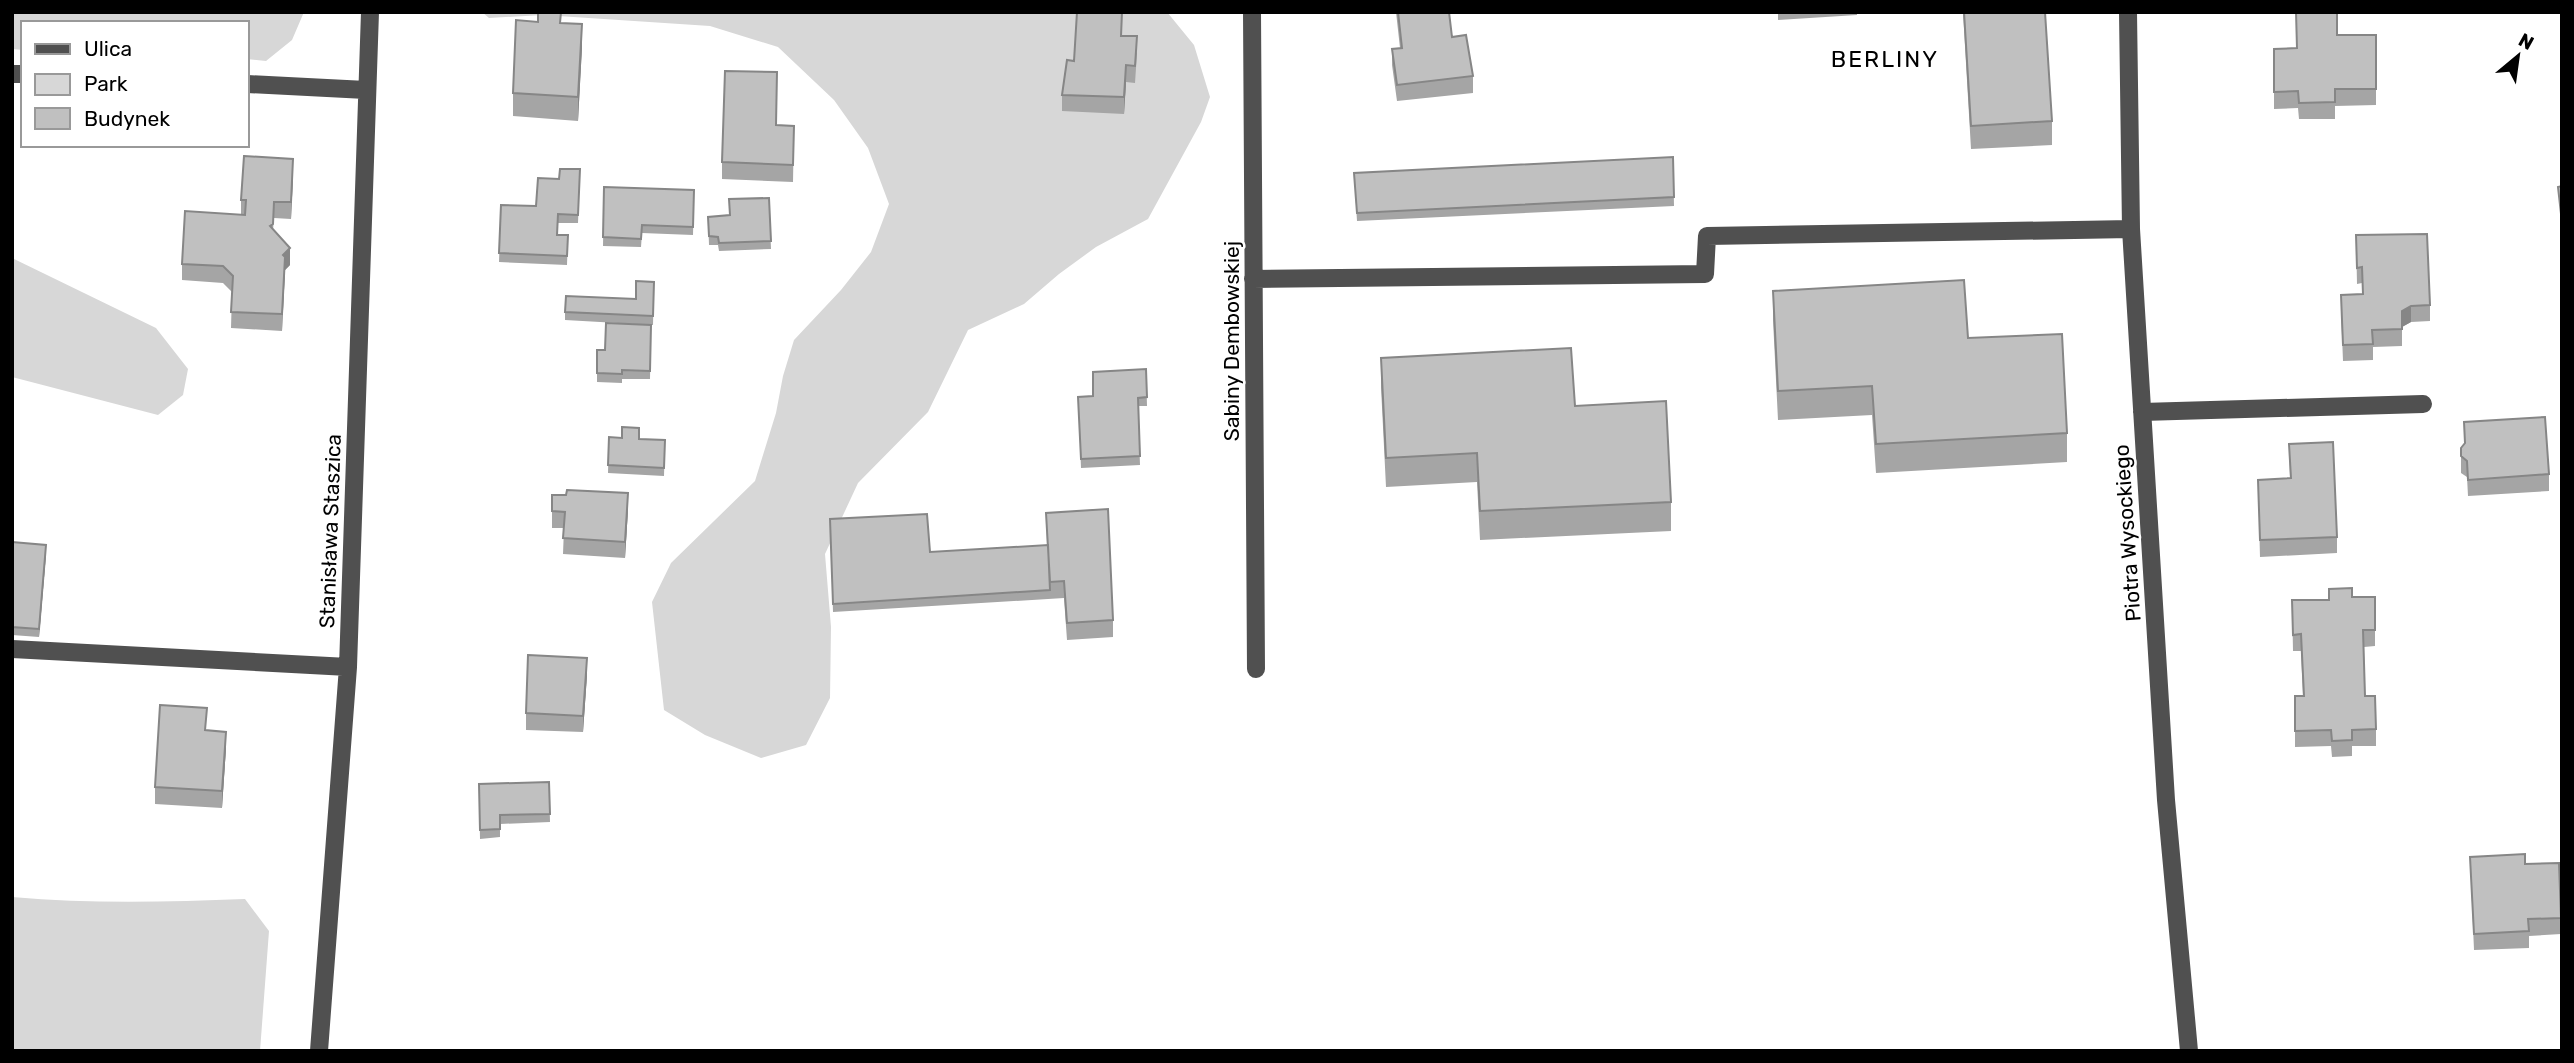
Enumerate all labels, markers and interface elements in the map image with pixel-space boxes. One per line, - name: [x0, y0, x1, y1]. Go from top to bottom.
- legend: [21, 21, 248, 147]
- north arrow: [2483, 21, 2553, 91]
- text: N: [2514, 28, 2538, 55]
- text: Ulica: [84, 36, 132, 61]
- district label: BERLINY: [1831, 45, 1939, 73]
- text: Park: [84, 71, 128, 96]
- text: Budynek: [84, 106, 170, 131]
- street label: Sabiny Dembowskiej: [1219, 241, 1244, 441]
- street label: Stanisława Staszica: [314, 433, 346, 629]
- street label: Piotra Wysockiego: [2108, 444, 2146, 622]

